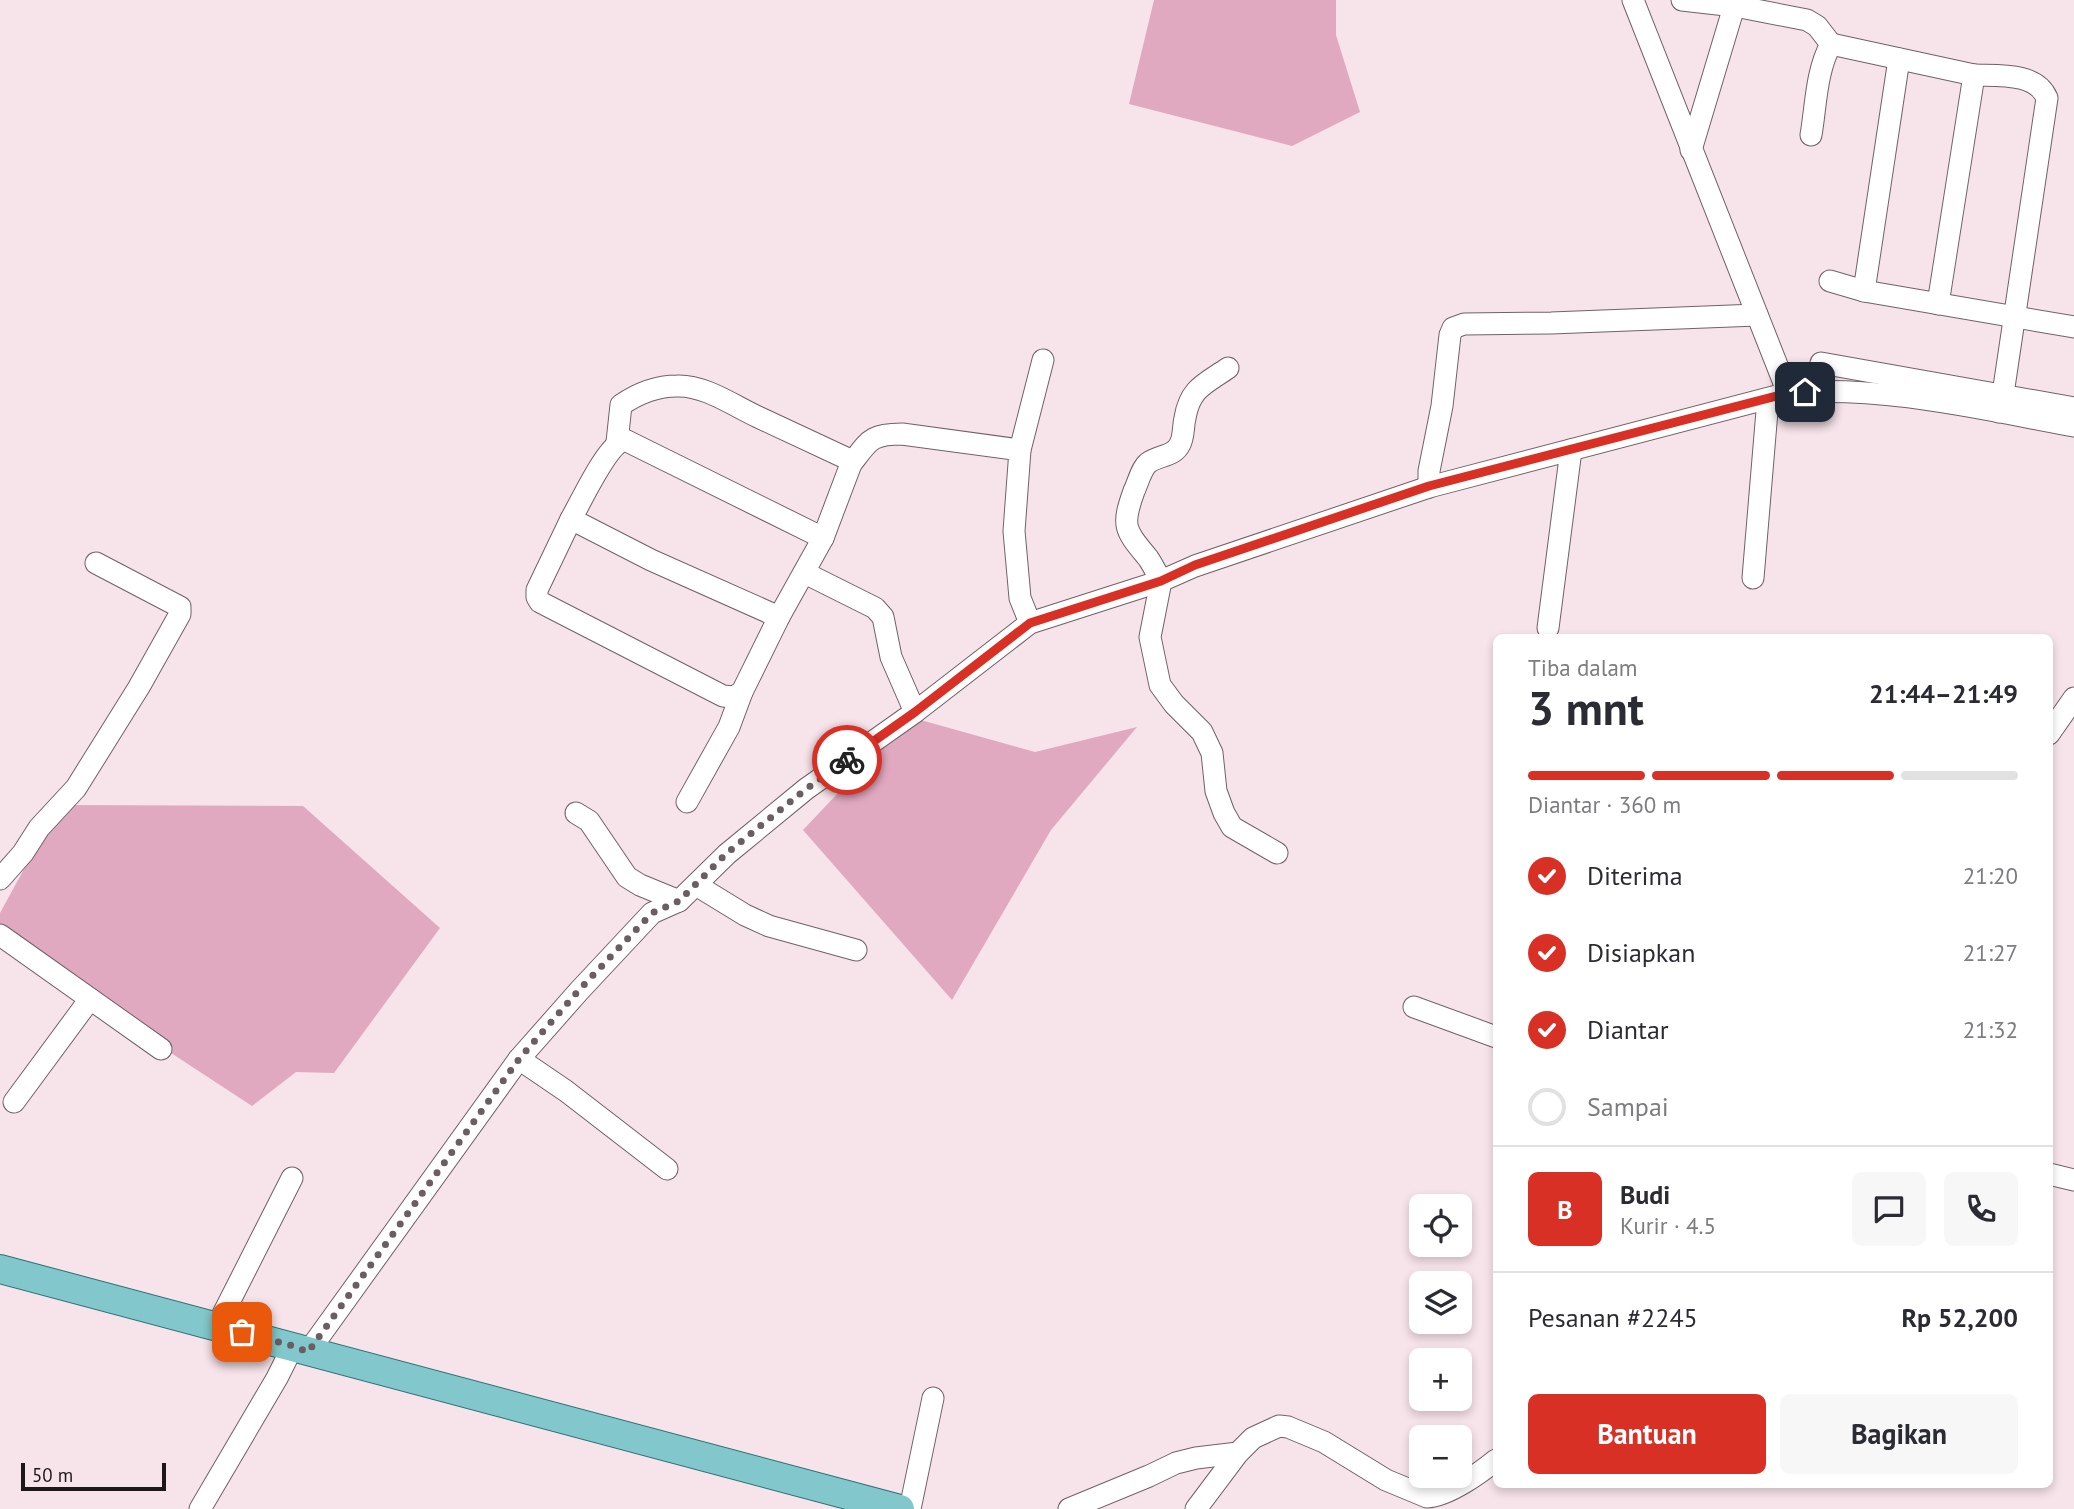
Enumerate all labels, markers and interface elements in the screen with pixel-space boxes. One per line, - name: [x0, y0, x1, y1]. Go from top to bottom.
- pin: [1775, 362, 1835, 422]
- icon: home: [1786, 373, 1824, 411]
- text: Tiba dalam: [1528, 653, 1637, 682]
- text: 21:44–21:49: [1869, 677, 2018, 710]
- text: 3 mnt: [1528, 678, 1644, 738]
- courier: [812, 725, 882, 795]
- icon: bike: [828, 741, 866, 779]
- text: Diantar · 360 m: [1528, 790, 1681, 819]
- icon: check: [1528, 857, 1566, 895]
- text: Diterima: [1587, 859, 1683, 892]
- text: 21:20: [1963, 861, 2018, 890]
- icon: check: [1528, 934, 1566, 972]
- text: Disiapkan: [1587, 936, 1695, 969]
- text: 21:27: [1963, 938, 2018, 967]
- icon: check: [1528, 1011, 1566, 1049]
- text: Diantar: [1587, 1013, 1669, 1046]
- text: 21:32: [1963, 1015, 2018, 1044]
- text: Sampai: [1587, 1090, 1669, 1123]
- button: chat: [1852, 1172, 1926, 1246]
- button: phone: [1944, 1172, 2018, 1246]
- text: Budi: [1620, 1178, 1670, 1211]
- text: B: [1557, 1193, 1573, 1226]
- map controls: [1409, 1194, 1472, 1488]
- button: locate: [1409, 1194, 1472, 1257]
- text: Kurir · 4.5: [1620, 1211, 1716, 1240]
- button: layers: [1409, 1271, 1472, 1334]
- text: Pesanan #2245: [1528, 1301, 1698, 1334]
- text: Rp 52,200: [1901, 1301, 2018, 1334]
- pin: [212, 1302, 272, 1362]
- icon: bag: [223, 1313, 261, 1351]
- button: +: [1409, 1348, 1472, 1411]
- button: Bantuan: [1528, 1394, 1766, 1474]
- button: Bagikan: [1780, 1394, 2018, 1474]
- button: −: [1409, 1425, 1472, 1488]
- scale bar: [21, 1460, 166, 1492]
- text: 50 m: [32, 1463, 73, 1487]

